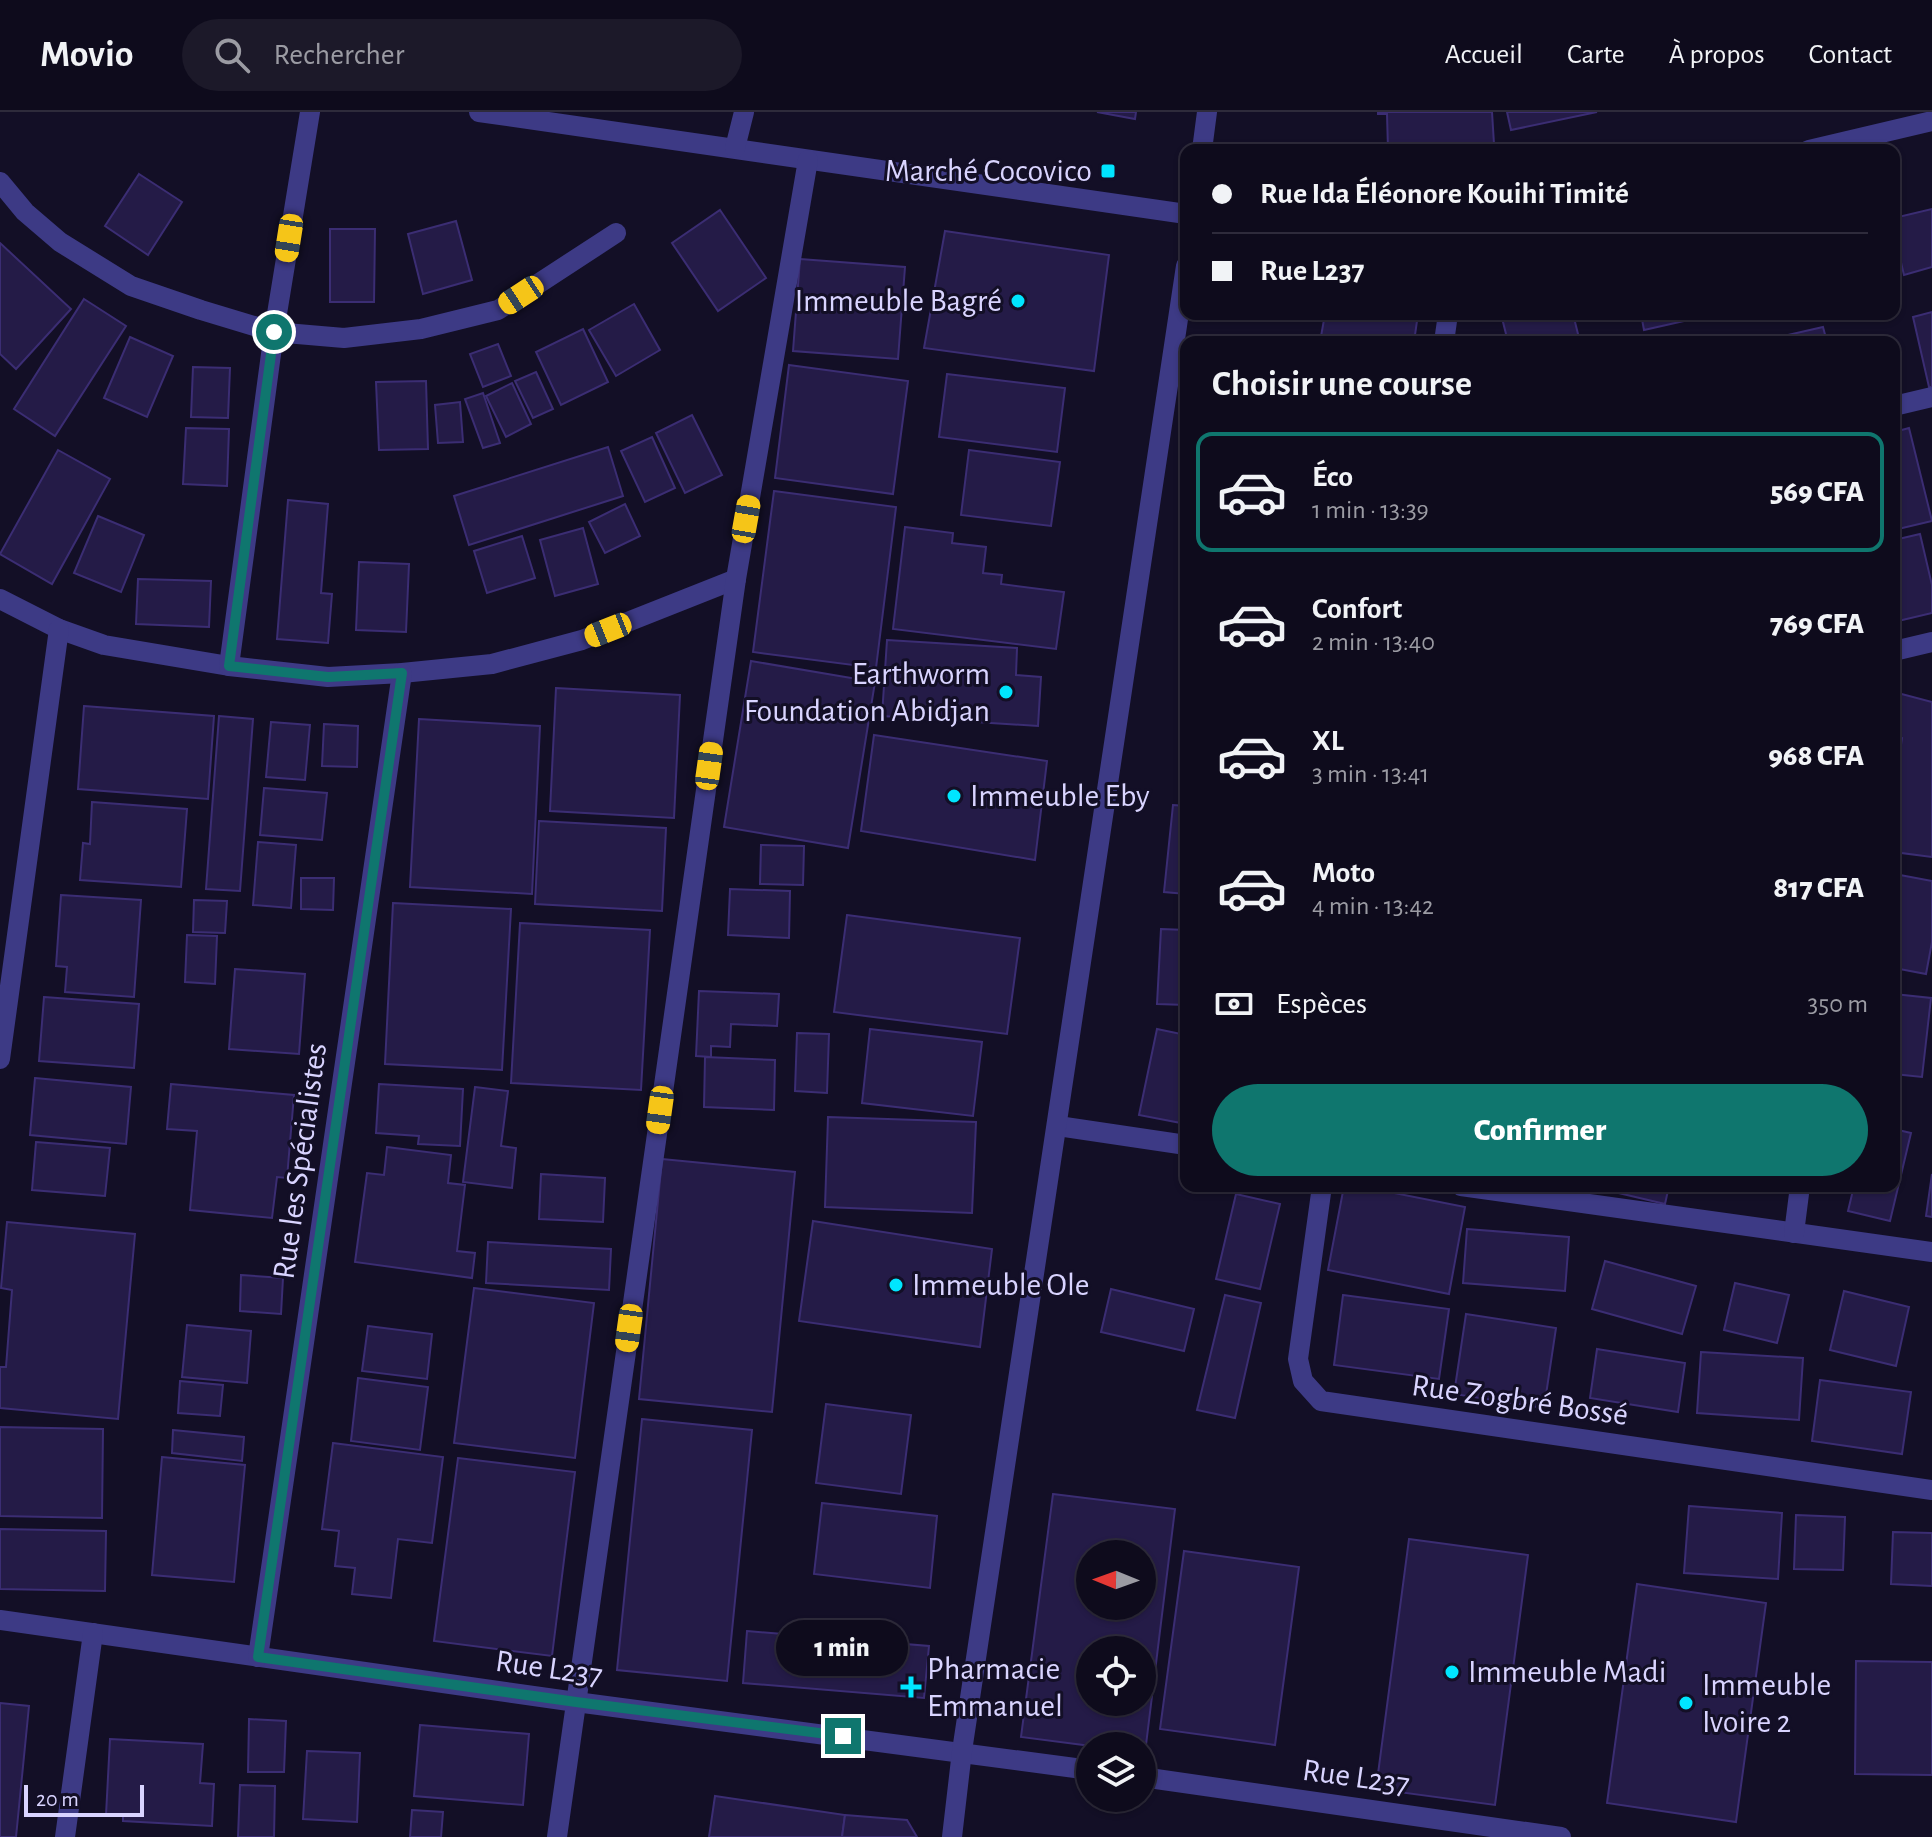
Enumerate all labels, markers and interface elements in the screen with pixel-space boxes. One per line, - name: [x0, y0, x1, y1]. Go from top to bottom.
- search box: [182, 19, 742, 91]
- icon: search: [210, 33, 254, 77]
- text: Movio: [40, 36, 134, 74]
- text: Rechercher: [274, 40, 404, 70]
- text: Accueil: [1445, 41, 1523, 69]
- text: Carte: [1567, 41, 1625, 69]
- text: À propos: [1669, 41, 1765, 69]
- text: Contact: [1809, 41, 1892, 69]
- place label: Marché Cocovico: [885, 155, 1092, 187]
- marker: Marché Cocovico: [1099, 162, 1117, 180]
- text: Rue Ida Éléonore Kouihi Timité: [1260, 179, 1629, 209]
- car: [273, 212, 305, 264]
- text: Rue L237: [1260, 256, 1365, 286]
- car: [494, 272, 548, 318]
- place label: Immeuble Bagré: [795, 285, 1002, 317]
- marker: Immeuble Bagré: [1009, 292, 1027, 310]
- route start: [256, 314, 292, 350]
- text: Choisir une course: [1212, 366, 1472, 402]
- icon: car: [1216, 456, 1288, 528]
- text: Éco: [1312, 462, 1353, 492]
- text: 569 CFA: [1770, 477, 1864, 507]
- car: [730, 493, 762, 545]
- text: 1 min · 13:39: [1312, 497, 1429, 523]
- icon: car: [1216, 588, 1288, 660]
- text: Confort: [1312, 594, 1402, 624]
- text: 769 CFA: [1770, 609, 1864, 639]
- car: [581, 610, 635, 650]
- text: 2 min · 13:40: [1312, 629, 1435, 655]
- place label: Earthworm Foundation Abidjan: [744, 658, 990, 727]
- marker: Earthworm Foundation Abidjan: [997, 683, 1015, 701]
- icon: car: [1216, 720, 1288, 792]
- text: XL: [1312, 726, 1344, 756]
- car: [694, 741, 724, 791]
- text: 968 CFA: [1768, 741, 1864, 771]
- text: 3 min · 13:41: [1312, 761, 1429, 787]
- place label: Immeuble Eby: [970, 780, 1150, 812]
- marker: Immeuble Eby: [945, 787, 963, 805]
- icon: car: [1216, 852, 1288, 924]
- text: Moto: [1312, 858, 1375, 888]
- text: 817 CFA: [1773, 873, 1864, 903]
- text: 4 min · 13:42: [1312, 893, 1434, 919]
- icon: cash: [1212, 982, 1256, 1026]
- text: Espèces: [1276, 989, 1367, 1019]
- text: 350 m: [1808, 991, 1868, 1017]
- street label: Rue les Spécialistes: [268, 1041, 332, 1281]
- button: Confirmer: [1212, 1084, 1868, 1176]
- car: [645, 1085, 675, 1135]
- place label: Immeuble Ole: [912, 1269, 1090, 1301]
- marker: Immeuble Ole: [887, 1276, 905, 1294]
- car: [614, 1303, 644, 1353]
- street label: Rue Zogbré Bossé: [1410, 1369, 1630, 1431]
- north arrow: [1076, 1540, 1156, 1620]
- map controls: [1076, 1540, 1156, 1812]
- callout: 1 min: [777, 1620, 909, 1676]
- text: 1 min: [814, 1635, 870, 1661]
- button: locate: [1076, 1636, 1156, 1716]
- street label: Rue L237: [493, 1645, 605, 1691]
- place label: Pharmacie Emmanuel: [927, 1653, 1063, 1722]
- place label: Immeuble Madi: [1468, 1656, 1667, 1688]
- marker: Immeuble Madi: [1443, 1663, 1461, 1681]
- place label: Immeuble Ivoire 2: [1702, 1669, 1831, 1738]
- marker: Pharmacie Emmanuel: [902, 1678, 920, 1696]
- marker: Immeuble Ivoire 2: [1677, 1694, 1695, 1712]
- route end: [825, 1718, 861, 1754]
- button: layers: [1076, 1732, 1156, 1812]
- street label: Rue L237: [1300, 1754, 1412, 1800]
- scale bar: [24, 1781, 144, 1817]
- text: 20 m: [36, 1788, 79, 1810]

